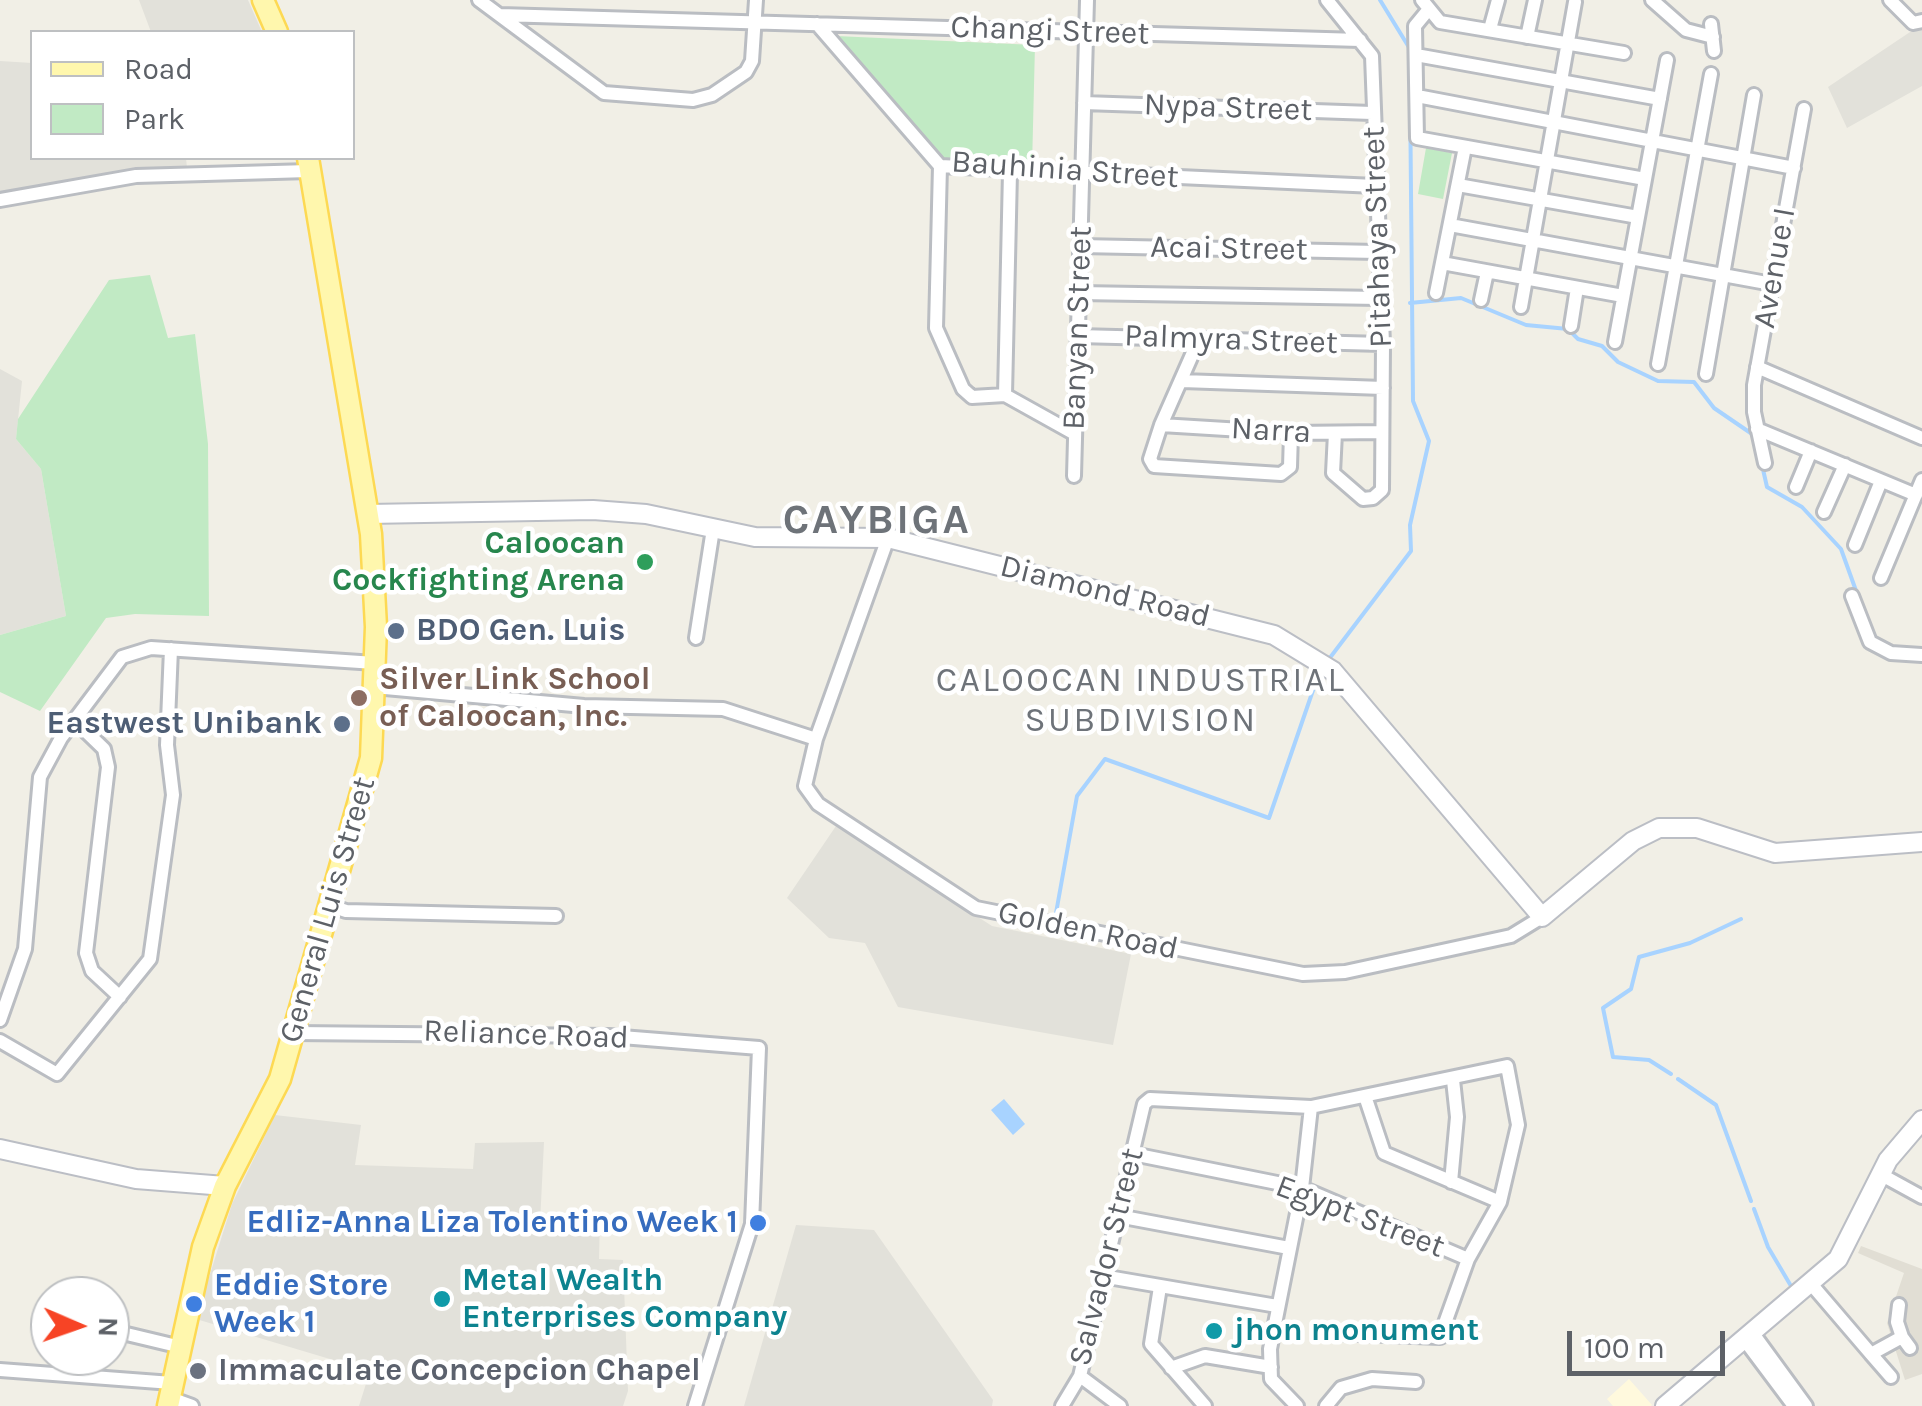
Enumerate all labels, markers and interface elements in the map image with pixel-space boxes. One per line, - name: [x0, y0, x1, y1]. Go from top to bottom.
- street label: Changi Street: [950, 8, 1150, 54]
- legend: [30, 30, 355, 160]
- text: Road: [124, 51, 193, 87]
- street label: Nypa Street: [1143, 86, 1313, 130]
- text: Park: [124, 101, 185, 137]
- street label: Pitahaya Street: [1355, 126, 1401, 348]
- street label: Bauhinia Street: [950, 143, 1180, 197]
- street label: Avenue I: [1746, 205, 1804, 331]
- street label: Banyan Street: [1055, 225, 1101, 431]
- street label: Acai Street: [1150, 228, 1308, 270]
- street label: Palmyra Street: [1124, 317, 1338, 363]
- street label: Narra: [1230, 410, 1312, 452]
- district label: CAYBIGA: [783, 496, 971, 546]
- place label: Caloocan Cockfighting Arena: [332, 525, 625, 600]
- street label: Diamond Road: [996, 547, 1214, 637]
- marker: Caloocan Cockfighting Arena: [634, 551, 656, 573]
- place label: BDO Gen. Luis: [416, 612, 625, 650]
- marker: BDO Gen. Luis: [385, 620, 407, 642]
- district label: CALOOCAN INDUSTRIAL SUBDIVISION: [936, 660, 1346, 742]
- place label: Silver Link School of Caloocan, Inc.: [379, 661, 650, 736]
- marker: Silver Link School of Caloocan, Inc.: [348, 687, 370, 709]
- place label: Eastwest Unibank: [46, 705, 322, 743]
- marker: Eastwest Unibank: [331, 713, 353, 735]
- street label: General Luis Street: [272, 773, 384, 1047]
- street label: Golden Road: [994, 893, 1182, 969]
- street label: Reliance Road: [423, 1012, 629, 1058]
- street label: Salvador Street: [1061, 1144, 1153, 1370]
- street label: Egypt Street: [1270, 1167, 1450, 1267]
- place label: Edliz-Anna Liza Tolentino Week 1: [246, 1204, 738, 1242]
- marker: Edliz-Anna Liza Tolentino Week 1: [747, 1212, 769, 1234]
- place label: Metal Wealth Enterprises Company: [462, 1262, 787, 1337]
- place label: Eddie Store Week 1: [214, 1267, 388, 1342]
- north arrow: [30, 1276, 130, 1376]
- marker: Metal Wealth Enterprises Company: [431, 1288, 453, 1310]
- marker: Eddie Store Week 1: [183, 1293, 205, 1315]
- scale bar: [1572, 1311, 1730, 1373]
- place label: jhon monument: [1234, 1312, 1479, 1350]
- text: N: [92, 1316, 125, 1338]
- marker: jhon monument: [1203, 1320, 1225, 1342]
- text: 100 m: [1584, 1330, 1665, 1366]
- place label: Immaculate Concepcion Chapel: [218, 1352, 701, 1390]
- marker: Immaculate Concepcion Chapel: [187, 1360, 209, 1382]

